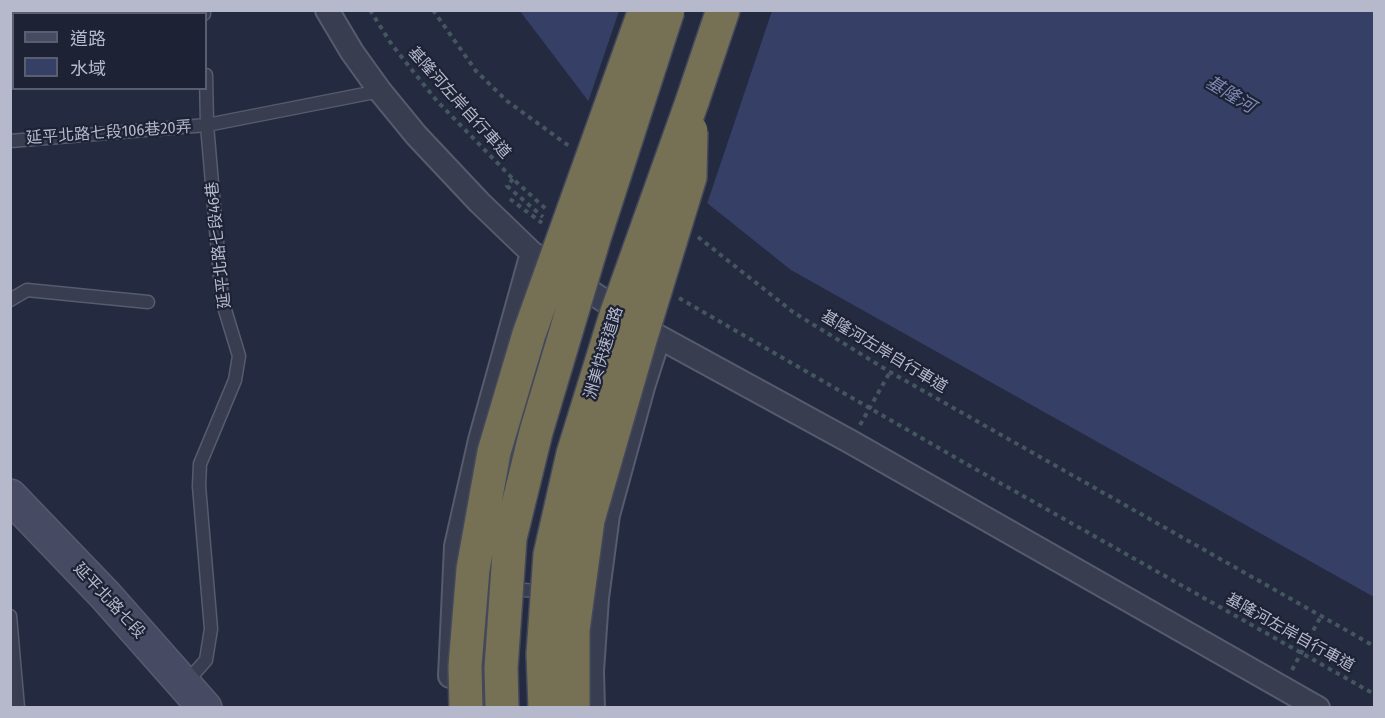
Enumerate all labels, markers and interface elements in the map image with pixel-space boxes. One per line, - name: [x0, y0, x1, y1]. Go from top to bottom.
- legend: [12, 12, 207, 90]
- text: 道路: [70, 28, 106, 50]
- street label: 基隆河左岸自行車道: [404, 43, 514, 163]
- text: 水域: [70, 58, 106, 80]
- water label: 基隆河: [1201, 72, 1259, 118]
- street label: 延平北路七段106巷20弄: [26, 118, 192, 148]
- street label: 延平北路七段46巷: [203, 181, 235, 309]
- street label: 洲美快速道路: [581, 304, 627, 402]
- street label: 基隆河左岸自行車道: [817, 307, 951, 397]
- street label: 延平北路七段: [69, 559, 149, 643]
- street label: 基隆河左岸自行車道: [1222, 590, 1358, 676]

